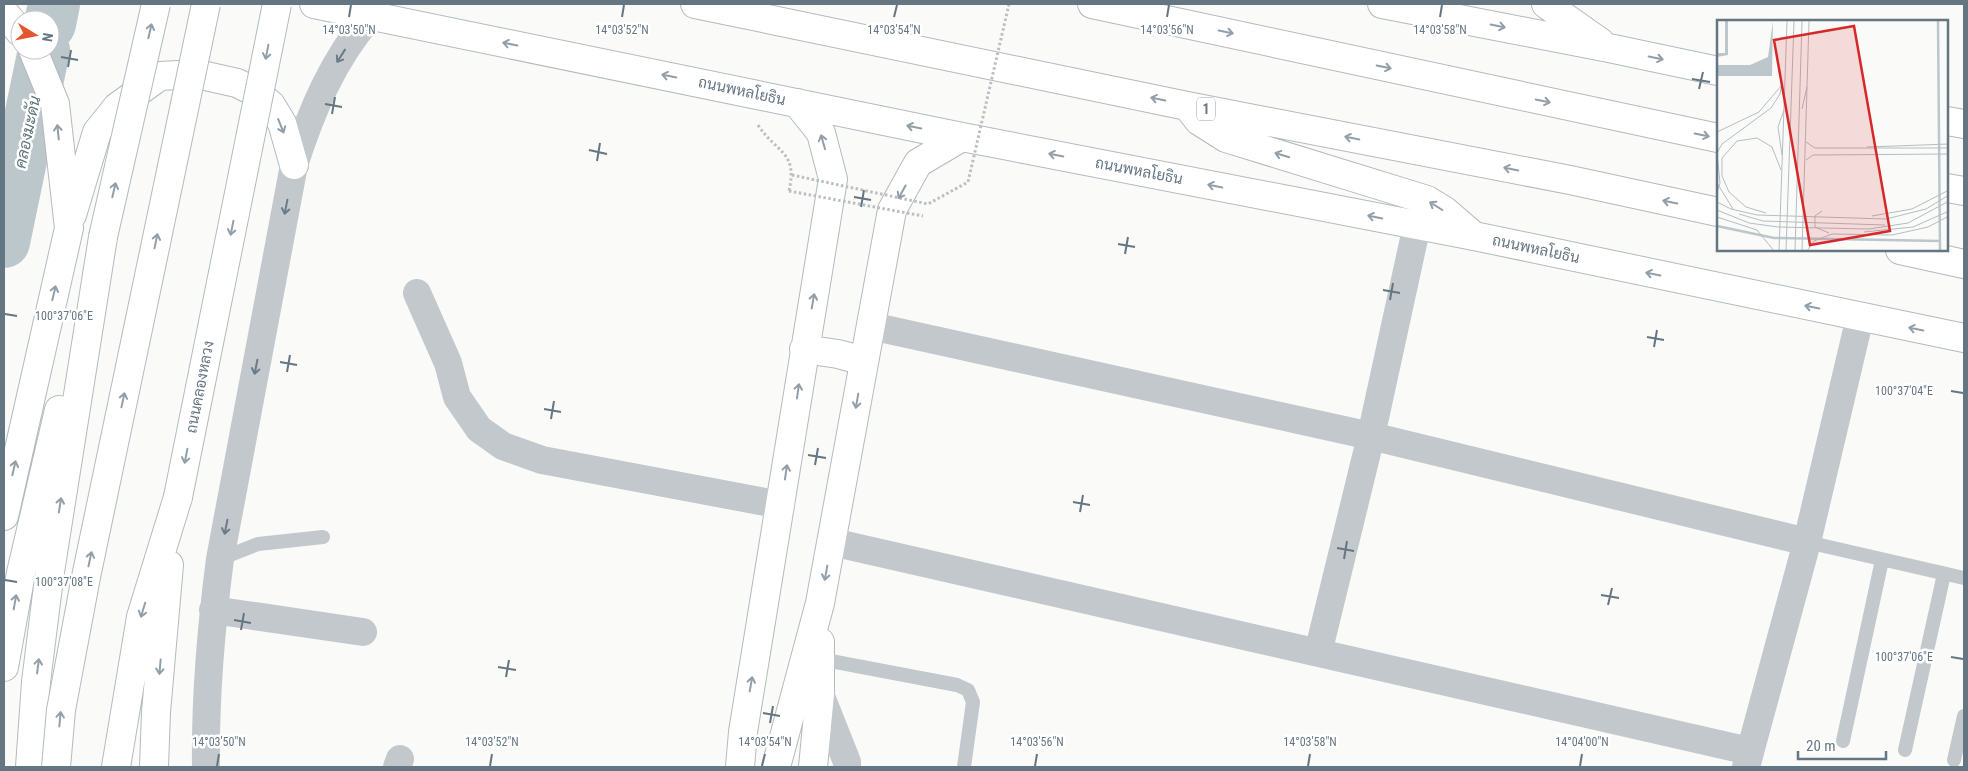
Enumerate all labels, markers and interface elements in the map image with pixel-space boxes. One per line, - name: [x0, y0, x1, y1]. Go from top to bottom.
- north arrow: [10, 10, 60, 60]
- inset map: [1717, 20, 1948, 251]
- one-way arrow: [1490, 22, 1506, 32]
- text: 14°03'50"N: [322, 23, 376, 37]
- text: 14°03'52"N: [595, 23, 649, 37]
- text: 14°03'54"N: [867, 23, 921, 37]
- text: 14°03'56"N: [1140, 23, 1194, 37]
- text: 14°03'58"N: [1413, 23, 1467, 37]
- one-way arrow: [146, 24, 155, 40]
- one-way arrow: [1217, 28, 1233, 38]
- text: N: [39, 32, 56, 43]
- one-way arrow: [502, 39, 518, 49]
- one-way arrow: [262, 43, 271, 59]
- one-way arrow: [336, 48, 346, 62]
- one-way arrow: [1648, 54, 1664, 63]
- one-way arrow: [1376, 62, 1392, 72]
- one-way arrow: [662, 71, 678, 80]
- street label: ถนนพหลโยธิน: [697, 72, 788, 109]
- water label: คลองมะดัน: [10, 94, 44, 170]
- one-way arrow: [1150, 94, 1166, 104]
- one-way arrow: [1535, 97, 1551, 106]
- road number: 1: [1197, 98, 1215, 120]
- one-way arrow: [277, 118, 287, 133]
- one-way arrow: [906, 122, 922, 131]
- one-way arrow: [53, 125, 63, 141]
- one-way arrow: [1694, 131, 1710, 140]
- one-way arrow: [1344, 132, 1360, 142]
- one-way arrow: [818, 134, 827, 150]
- one-way arrow: [1274, 149, 1290, 159]
- one-way arrow: [1048, 150, 1064, 159]
- street label: ถนนพหลโยธิน: [1094, 153, 1185, 188]
- one-way arrow: [1504, 163, 1520, 173]
- one-way arrow: [1207, 181, 1223, 190]
- one-way arrow: [110, 182, 119, 198]
- one-way arrow: [897, 184, 907, 199]
- one-way arrow: [1663, 196, 1679, 206]
- one-way arrow: [281, 199, 291, 215]
- one-way arrow: [1430, 200, 1444, 210]
- one-way arrow: [1367, 212, 1383, 221]
- one-way arrow: [227, 220, 236, 236]
- street label: ถนนพหลโยธิน: [1491, 230, 1582, 267]
- one-way arrow: [152, 233, 162, 249]
- one-way arrow: [1646, 269, 1662, 278]
- one-way arrow: [50, 285, 59, 301]
- one-way arrow: [808, 293, 818, 309]
- one-way arrow: [1805, 302, 1821, 311]
- text: 100°37'06"E: [35, 309, 93, 323]
- one-way arrow: [1909, 323, 1925, 333]
- street label: ถนนคลองหลวง: [182, 339, 218, 435]
- one-way arrow: [251, 359, 260, 375]
- one-way arrow: [794, 383, 804, 399]
- text: 100°37'04"E: [1875, 384, 1933, 398]
- one-way arrow: [119, 392, 128, 408]
- one-way arrow: [852, 393, 861, 409]
- one-way arrow: [181, 448, 191, 464]
- one-way arrow: [10, 461, 20, 477]
- one-way arrow: [782, 464, 792, 480]
- one-way arrow: [56, 498, 66, 514]
- one-way arrow: [221, 518, 230, 534]
- one-way arrow: [85, 551, 95, 567]
- one-way arrow: [821, 564, 831, 580]
- text: 100°37'08"E: [35, 575, 93, 589]
- one-way arrow: [11, 594, 21, 610]
- one-way arrow: [137, 602, 147, 618]
- text: 100°37'06"E: [1875, 650, 1933, 664]
- one-way arrow: [33, 659, 43, 675]
- one-way arrow: [155, 659, 165, 675]
- one-way arrow: [746, 677, 756, 693]
- one-way arrow: [56, 711, 65, 727]
- scale bar: [1798, 728, 1886, 760]
- text: 14°03'50"N: [192, 735, 246, 749]
- text: 14°03'52"N: [465, 735, 519, 749]
- text: 14°03'54"N: [738, 735, 792, 749]
- text: 14°03'56"N: [1010, 735, 1064, 749]
- text: 14°03'58"N: [1283, 735, 1337, 749]
- text: 14°04'00"N: [1555, 735, 1609, 749]
- text: 20 m: [1806, 737, 1836, 755]

